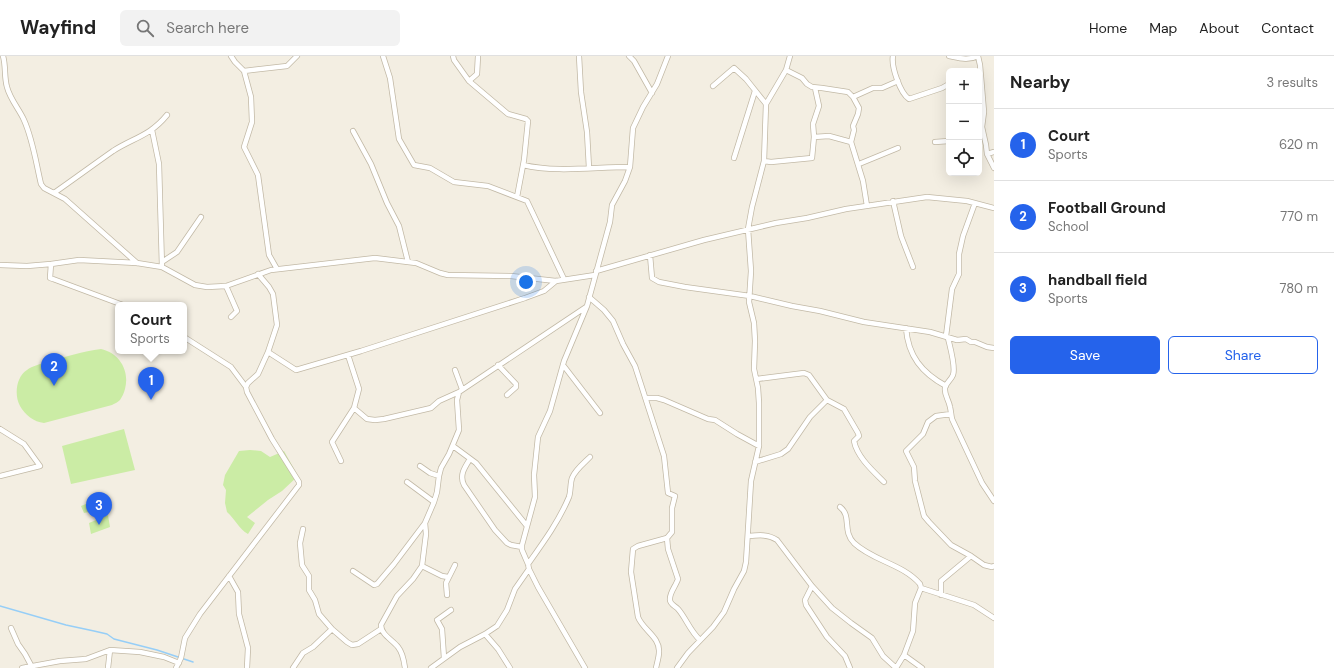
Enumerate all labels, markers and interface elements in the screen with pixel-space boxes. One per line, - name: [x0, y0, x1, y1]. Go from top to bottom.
- search box: [120, 10, 400, 46]
- text: Wayfind: [20, 15, 96, 40]
- icon: search: [134, 17, 156, 39]
- text: Search here: [166, 18, 249, 38]
- text: Home: [1089, 19, 1127, 37]
- text: Map: [1149, 19, 1177, 37]
- text: About: [1199, 19, 1239, 37]
- text: Contact: [1261, 19, 1314, 37]
- map controls: [946, 68, 982, 176]
- button: +: [946, 68, 982, 104]
- text: Nearby: [1010, 71, 1070, 93]
- text: 3 results: [1266, 74, 1318, 91]
- button: −: [946, 104, 982, 140]
- text: Court: [1048, 126, 1090, 146]
- text: 1: [1021, 136, 1025, 153]
- text: 620 m: [1279, 136, 1318, 153]
- button: locate: [946, 140, 982, 176]
- text: Sports: [1048, 146, 1088, 163]
- text: Football Ground: [1048, 198, 1166, 218]
- text: 2: [1019, 208, 1027, 225]
- text: 770 m: [1280, 208, 1318, 225]
- text: School: [1048, 218, 1089, 235]
- text: handball field: [1048, 270, 1147, 290]
- your location: [516, 272, 536, 292]
- text: 3: [1019, 280, 1027, 297]
- text: 780 m: [1279, 280, 1318, 297]
- text: Sports: [1048, 290, 1088, 307]
- popup: [115, 302, 187, 354]
- text: Court: [130, 310, 172, 330]
- text: Sports: [130, 330, 170, 347]
- button: Save: [1010, 336, 1160, 374]
- button: Share: [1168, 336, 1318, 374]
- pin: 2: [41, 353, 67, 386]
- pin: 1: [138, 367, 164, 400]
- pin: 3: [86, 492, 112, 525]

